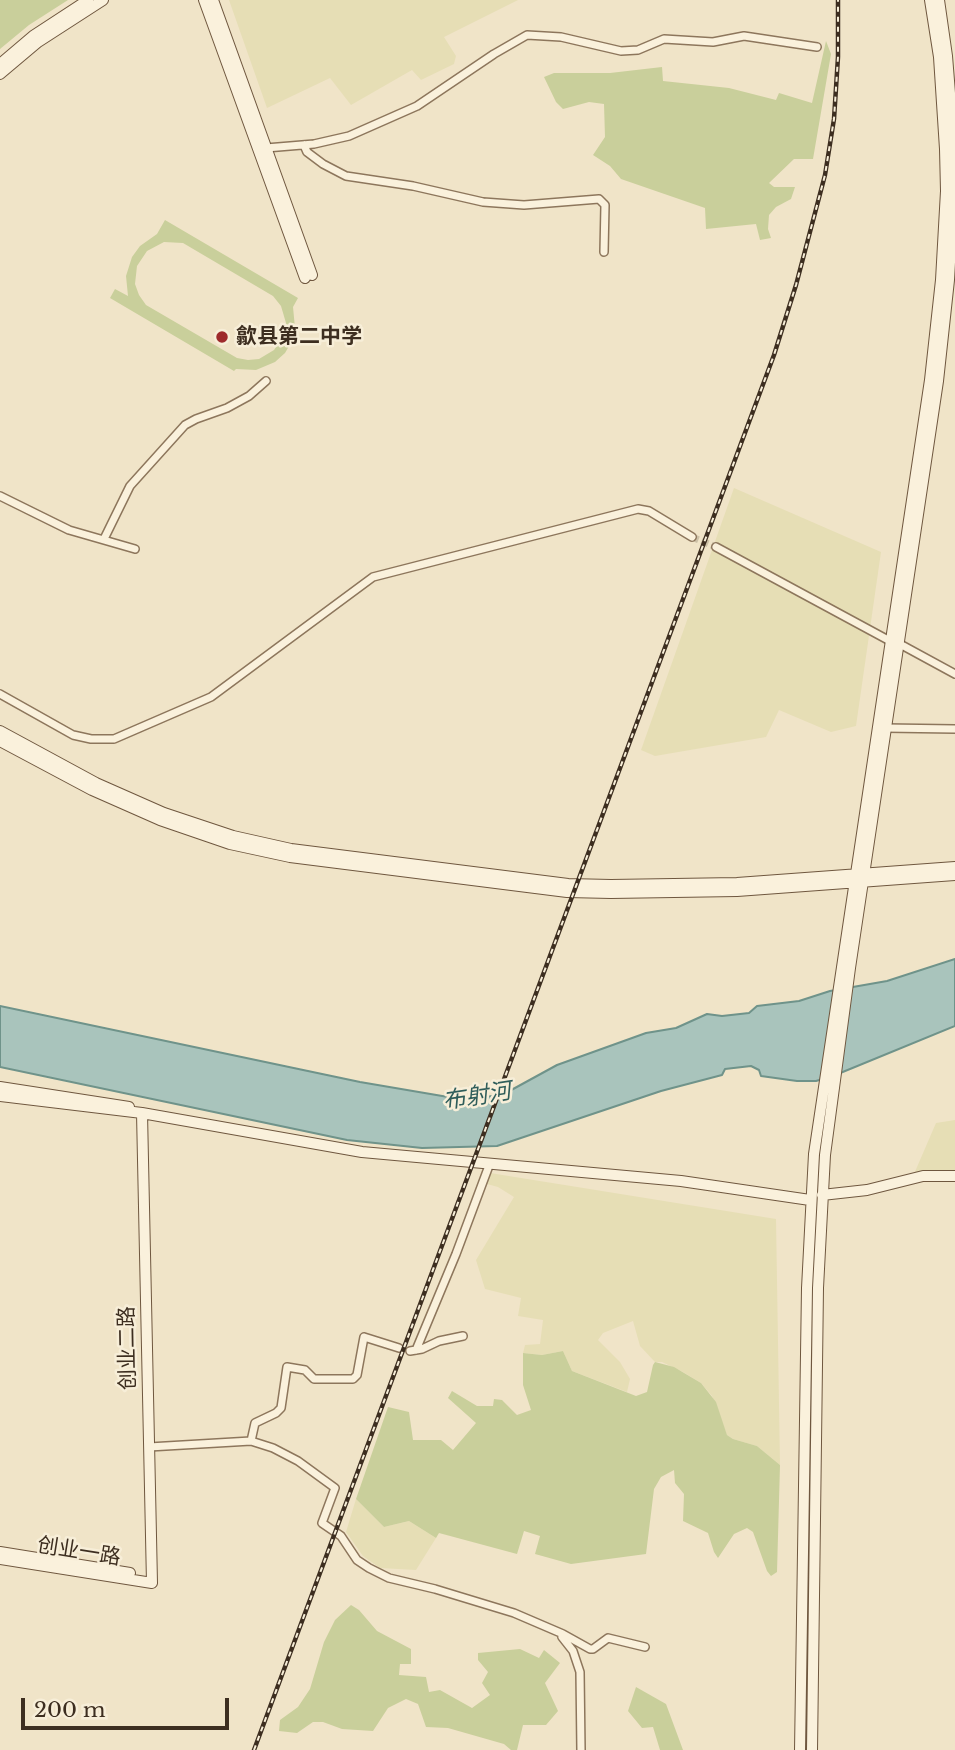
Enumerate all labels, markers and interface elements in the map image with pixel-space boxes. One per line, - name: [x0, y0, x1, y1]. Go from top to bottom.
- place label: 歙县第二中学: [236, 324, 362, 350]
- marker: 歙县第二中学: [214, 329, 230, 345]
- water label: 布射河: [441, 1078, 513, 1116]
- street label: 创业二路: [115, 1306, 141, 1390]
- street label: 创业一路: [36, 1533, 122, 1571]
- scale bar: [24, 1684, 233, 1728]
- text: 200 m: [34, 1697, 105, 1723]

